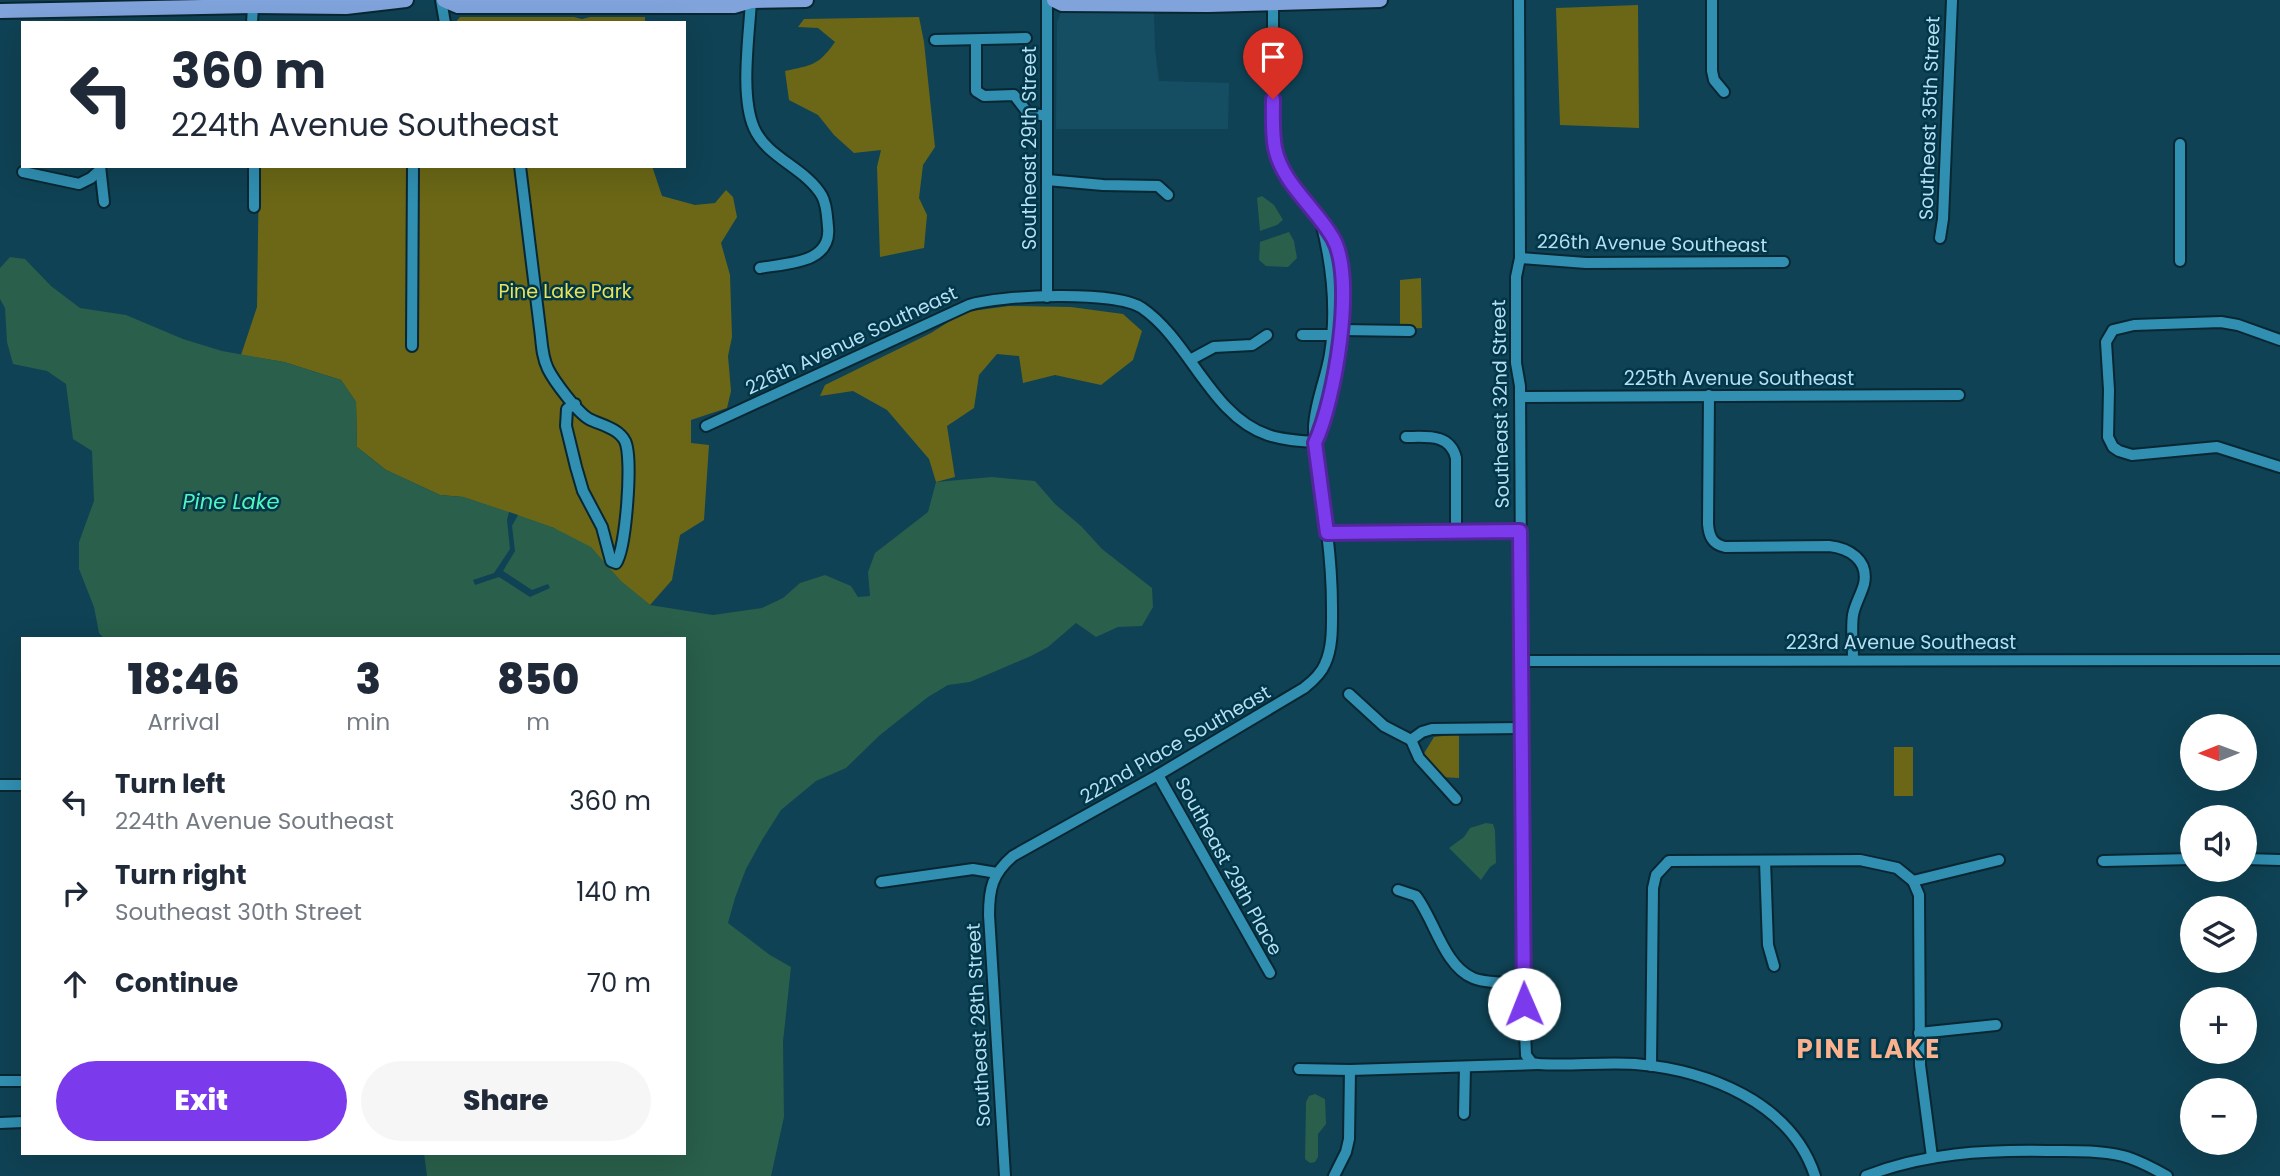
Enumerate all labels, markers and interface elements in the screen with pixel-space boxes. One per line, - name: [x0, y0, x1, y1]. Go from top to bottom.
- street label: Southeast 35th Street: [1912, 16, 1947, 220]
- pin: [1243, 27, 1303, 99]
- text: 360 m: [171, 37, 326, 105]
- icon: arrive: [1254, 38, 1292, 76]
- street label: Southeast 29th Street: [1016, 46, 1043, 250]
- icon: left: [56, 49, 147, 140]
- text: 224th Avenue Southeast: [171, 102, 559, 147]
- street label: 226th Avenue Southeast: [1537, 228, 1768, 259]
- park label: Pine Lake Park: [498, 278, 632, 305]
- street label: 226th Avenue Southeast: [741, 279, 961, 401]
- street label: Southeast 32nd Street: [1485, 299, 1516, 509]
- street label: 225th Avenue Southeast: [1624, 365, 1854, 392]
- water label: Pine Lake: [182, 487, 280, 516]
- street label: 223rd Avenue Southeast: [1786, 629, 2016, 656]
- text: 18:46: [128, 650, 240, 709]
- text: 3: [355, 650, 381, 709]
- text: 850: [497, 650, 579, 709]
- street label: 222nd Place Southeast: [1075, 679, 1276, 810]
- text: Arrival: [147, 706, 220, 738]
- text: min: [346, 706, 390, 738]
- text: m: [526, 706, 550, 738]
- north arrow: [2180, 714, 2258, 791]
- map controls: [2180, 714, 2257, 1155]
- text: Turn left: [115, 766, 226, 802]
- street label: Southeast 29th Place: [1168, 772, 1289, 960]
- icon: left: [56, 783, 94, 821]
- text: 360 m: [569, 783, 651, 819]
- text: 224th Avenue Southeast: [115, 805, 394, 837]
- button: sound: [2180, 805, 2257, 882]
- text: Turn right: [115, 857, 247, 893]
- icon: right: [56, 874, 94, 912]
- text: 140 m: [576, 874, 651, 910]
- text: Southeast 30th Street: [115, 896, 362, 928]
- button: layers: [2180, 896, 2257, 973]
- street label: Southeast 28th Street: [960, 922, 997, 1127]
- icon: ahead: [56, 965, 94, 1003]
- text: Continue: [115, 965, 238, 1001]
- text: 70 m: [587, 965, 651, 1001]
- position arrow: [1487, 967, 1561, 1041]
- button: +: [2180, 987, 2257, 1064]
- district label: PINE LAKE: [1797, 1031, 1941, 1067]
- button: Exit: [56, 1061, 347, 1141]
- button: Share: [361, 1061, 651, 1141]
- button: −: [2180, 1078, 2257, 1155]

